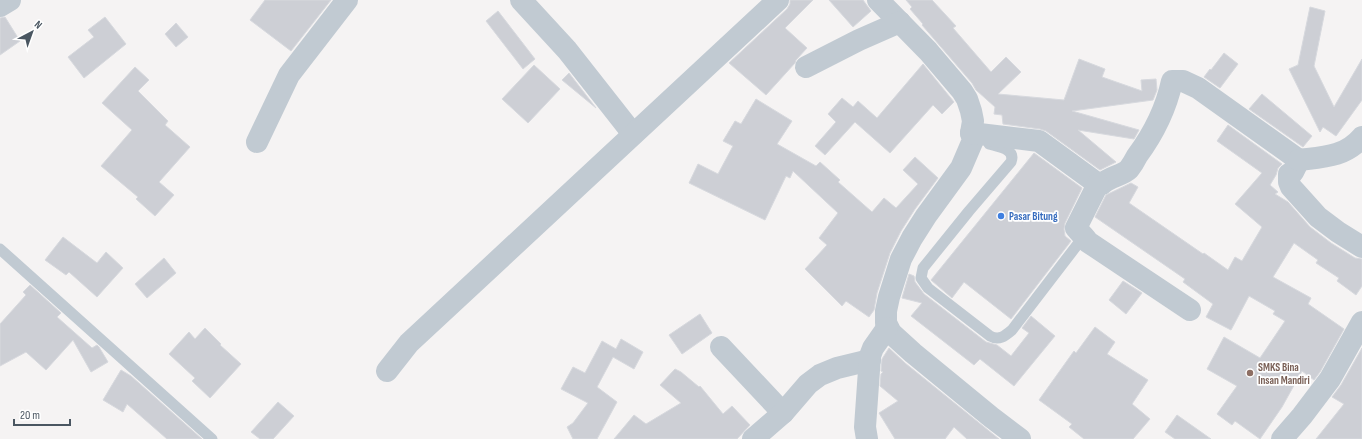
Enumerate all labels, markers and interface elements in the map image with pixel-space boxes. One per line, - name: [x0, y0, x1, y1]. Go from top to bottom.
- north arrow: [12, 12, 52, 52]
- text: N: [32, 18, 45, 32]
- place label: Pasar Bitung: [1009, 210, 1058, 223]
- marker: Pasar Bitung: [996, 211, 1006, 221]
- place label: SMKS Bina Insan Mandiri: [1258, 361, 1310, 387]
- marker: SMKS Bina Insan Mandiri: [1245, 368, 1255, 378]
- scale bar: [14, 401, 70, 427]
- text: 20 m: [20, 408, 40, 423]

